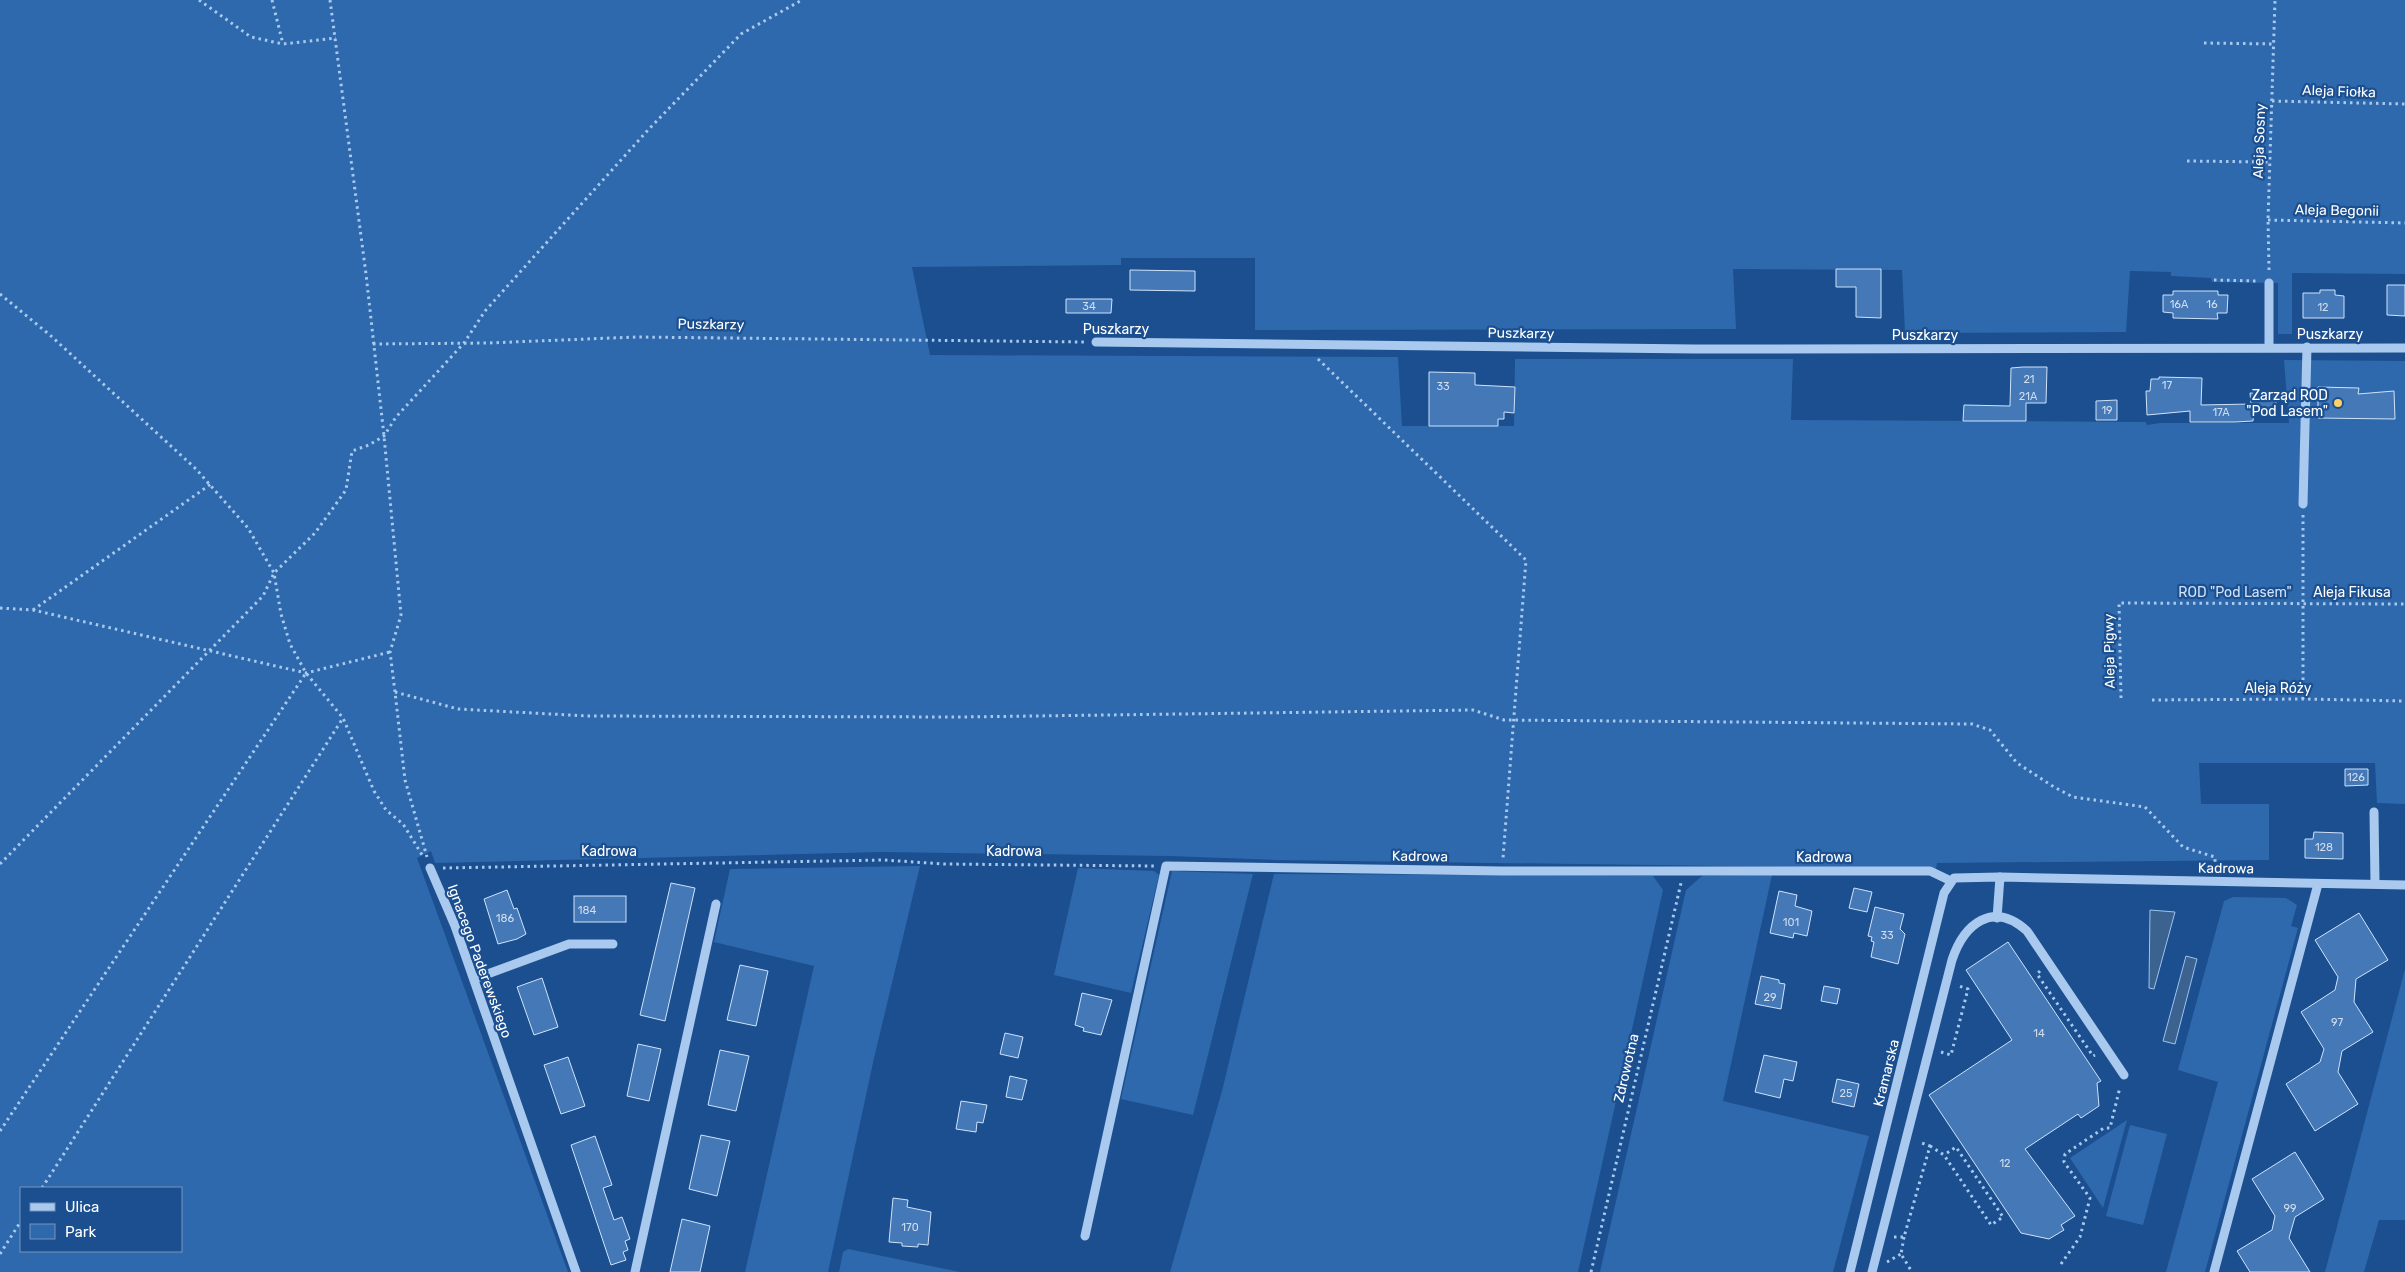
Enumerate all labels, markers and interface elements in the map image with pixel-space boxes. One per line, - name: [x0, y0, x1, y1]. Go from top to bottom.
- street label: Aleja Fiołka: [2302, 82, 2376, 101]
- street label: Aleja Sosny: [2250, 103, 2269, 179]
- street label: Aleja Begonii: [2295, 201, 2379, 220]
- house number: 16A: [2170, 298, 2189, 311]
- house number: 16: [2206, 298, 2218, 311]
- house number: 34: [1082, 300, 1096, 313]
- house number: 12: [2317, 301, 2329, 314]
- street label: Puszkarzy: [678, 315, 745, 334]
- street label: Puszkarzy: [1083, 321, 1150, 338]
- street label: Puszkarzy: [1488, 324, 1555, 343]
- street label: Puszkarzy: [2297, 326, 2364, 343]
- street label: Puszkarzy: [1892, 327, 1959, 344]
- house number: 21: [2023, 373, 2035, 386]
- house number: 17: [2162, 379, 2173, 392]
- house number: 33: [1436, 380, 1450, 393]
- place label: Zarząd ROD "Pod Lasem": [2246, 387, 2328, 420]
- house number: 21A: [2019, 390, 2038, 403]
- marker: Zarząd ROD "Pod Lasem": [2332, 397, 2344, 409]
- house number: 19: [2101, 404, 2113, 417]
- house number: 17A: [2212, 406, 2230, 419]
- park label: ROD "Pod Lasem": [2178, 584, 2292, 601]
- street label: Aleja Fikusa: [2313, 584, 2391, 601]
- street label: Aleja Pigwy: [2100, 613, 2119, 689]
- street label: Aleja Róży: [2244, 680, 2312, 697]
- house number: 126: [2347, 771, 2365, 784]
- house number: 128: [2315, 841, 2333, 854]
- street label: Kadrowa: [581, 843, 637, 860]
- street label: Kadrowa: [986, 843, 1042, 860]
- street label: Kadrowa: [1392, 848, 1448, 865]
- street label: Kadrowa: [1796, 849, 1852, 866]
- street label: Kadrowa: [2198, 860, 2254, 877]
- street label: Ignacego Paderewskiego: [444, 882, 515, 1040]
- house number: 184: [578, 904, 596, 917]
- house number: 186: [496, 912, 515, 925]
- house number: 101: [1783, 916, 1799, 929]
- house number: 33: [1880, 929, 1894, 942]
- house number: 29: [1764, 991, 1776, 1004]
- house number: 97: [2331, 1016, 2343, 1029]
- house number: 14: [2033, 1027, 2045, 1040]
- street label: Zdrowotna: [1610, 1032, 1643, 1104]
- street label: Kramarska: [1870, 1038, 1903, 1109]
- house number: 25: [1840, 1087, 1853, 1100]
- house number: 12: [1999, 1157, 2011, 1170]
- legend: [20, 1187, 182, 1252]
- text: Ulica: [65, 1198, 99, 1216]
- house number: 99: [2283, 1202, 2297, 1215]
- house number: 170: [901, 1221, 919, 1234]
- text: Park: [65, 1223, 96, 1241]

